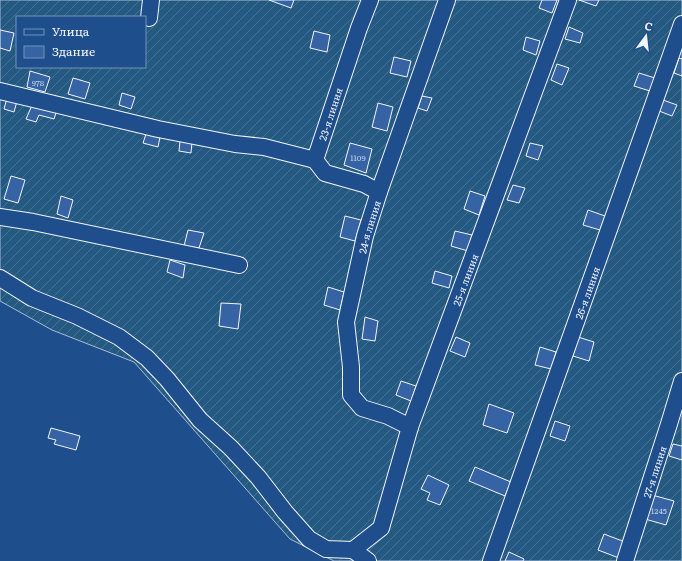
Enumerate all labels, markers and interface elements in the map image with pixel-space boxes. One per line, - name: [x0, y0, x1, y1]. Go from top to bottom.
- legend: [16, 16, 146, 68]
- north arrow: [626, 16, 666, 56]
- text: С: [643, 17, 655, 34]
- text: Улица: [52, 22, 90, 40]
- text: Здание: [52, 42, 95, 60]
- house number: 978: [32, 77, 45, 88]
- street label: 23-я линия: [314, 86, 346, 142]
- house number: 1109: [350, 152, 366, 163]
- street label: 24-я линия: [354, 198, 383, 255]
- street label: 25-я линия: [448, 251, 481, 308]
- street label: 26-я линия: [570, 264, 603, 321]
- street label: 27-я линия: [638, 444, 669, 499]
- house number: 1245: [651, 505, 667, 516]

